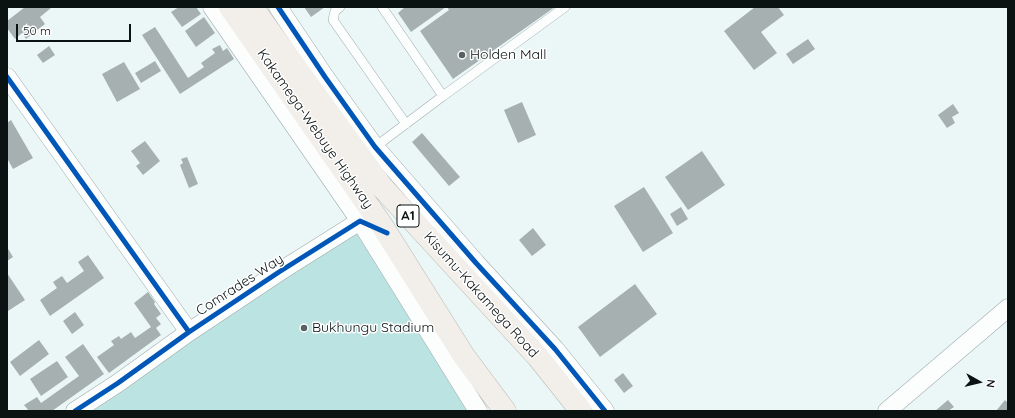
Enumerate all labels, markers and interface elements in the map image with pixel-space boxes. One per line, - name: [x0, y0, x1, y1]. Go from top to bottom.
- scale bar: [18, 16, 133, 42]
- text: 50 m: [23, 23, 51, 38]
- street label: Kakamega-Webuye Highway: [253, 46, 377, 212]
- place label: Holden Mall: [470, 47, 546, 63]
- marker: Holden Mall: [457, 50, 467, 60]
- road number: A1: [397, 205, 419, 227]
- street label: Kisumu-Kakamega Road: [420, 229, 542, 361]
- street label: Comrades Way: [193, 251, 287, 319]
- place label: Bukhungu Stadium: [312, 320, 434, 336]
- marker: Bukhungu Stadium: [299, 323, 309, 333]
- north arrow: [959, 362, 999, 402]
- text: N: [983, 379, 998, 389]

